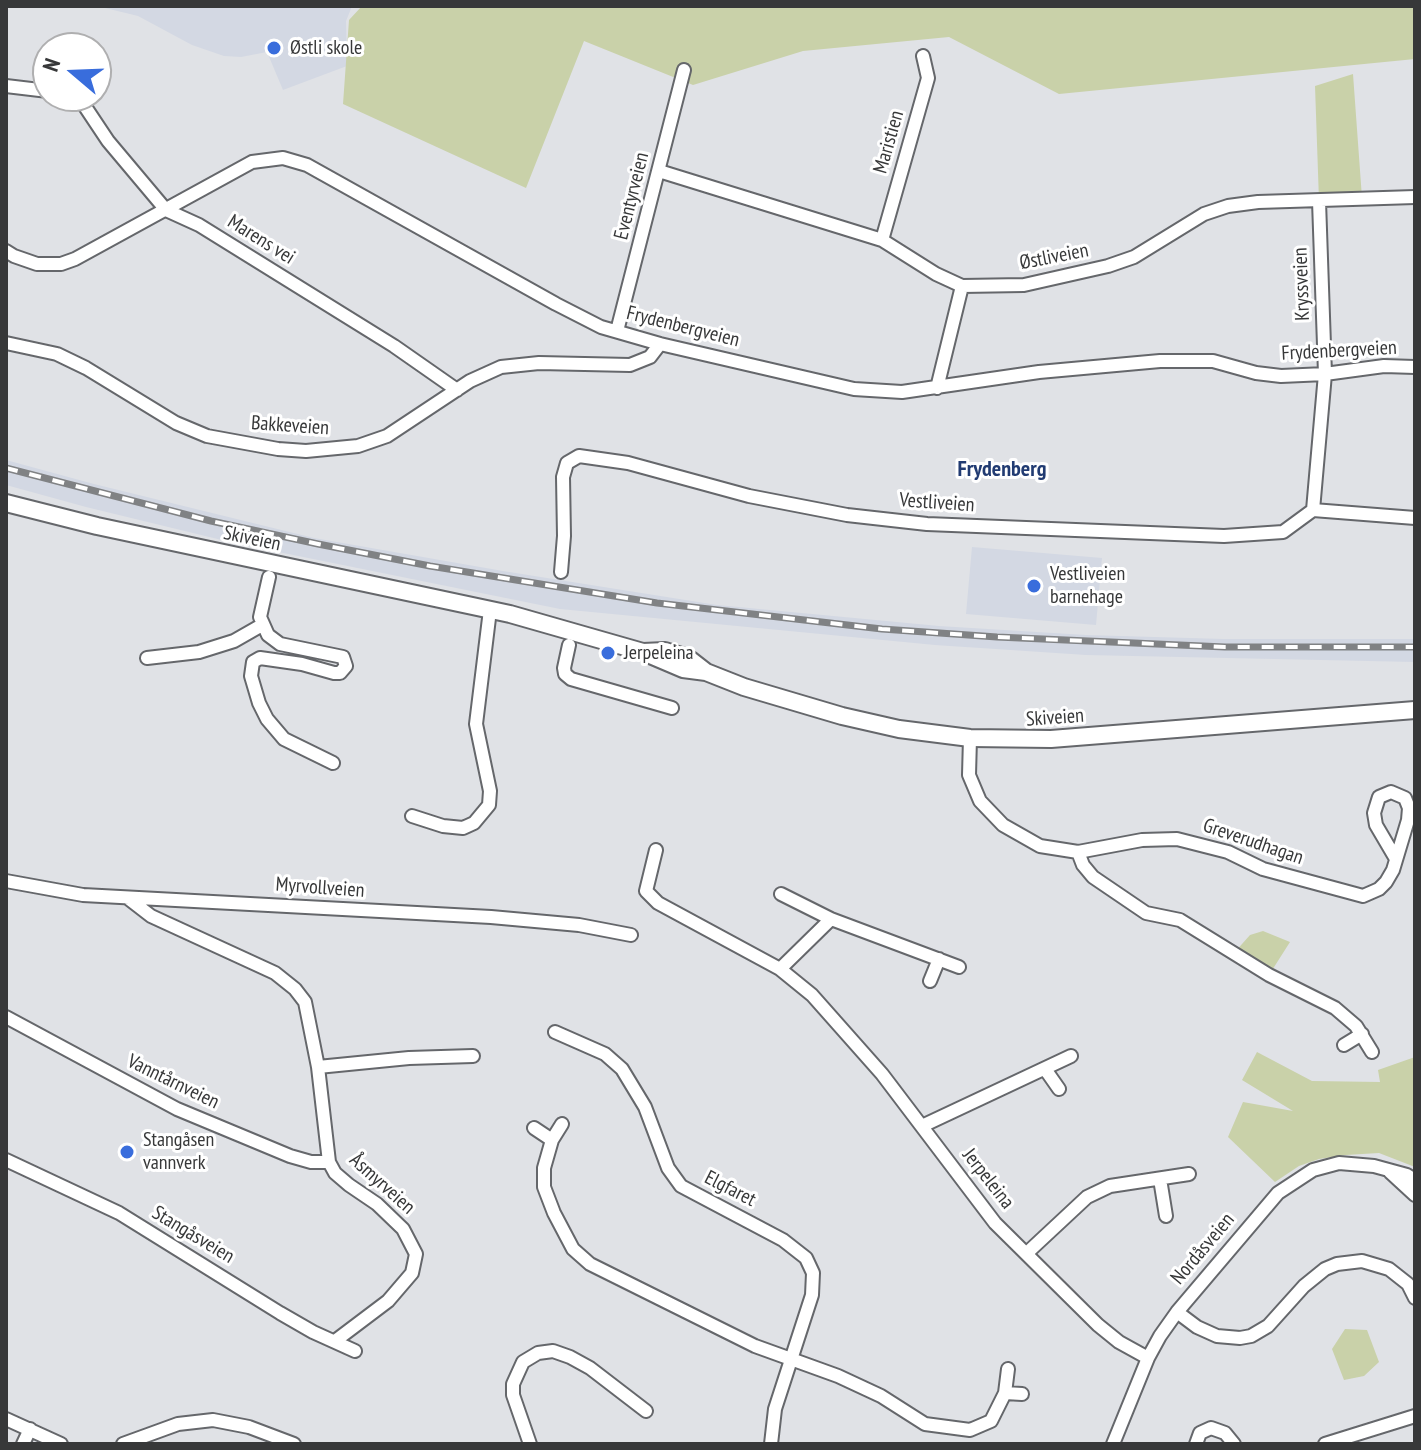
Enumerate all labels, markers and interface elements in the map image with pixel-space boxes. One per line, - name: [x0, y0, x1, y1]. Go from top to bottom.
- north arrow: [32, 32, 112, 112]
- place label: Østli skole: [290, 36, 362, 60]
- marker: Østli skole: [265, 39, 283, 57]
- text: N: [36, 55, 66, 75]
- street label: Maristien: [869, 108, 909, 176]
- street label: Eventyrveien: [610, 150, 654, 242]
- street label: Marens vei: [223, 210, 299, 270]
- street label: Østliveien: [1018, 239, 1090, 275]
- street label: Kryssveien: [1289, 247, 1315, 321]
- street label: Frydenbergveien: [624, 301, 742, 353]
- street label: Frydenbergveien: [1281, 336, 1397, 366]
- street label: Bakkeveien: [250, 411, 330, 441]
- district label: Frydenberg: [958, 457, 1046, 483]
- street label: Vestliveien: [899, 488, 975, 518]
- street label: Skiveien: [221, 521, 283, 557]
- place label: Vestliveien barnehage: [1050, 562, 1125, 609]
- marker: Vestliveien barnehage: [1025, 577, 1043, 595]
- place label: Jerpeleina: [624, 641, 694, 665]
- marker: Jerpeleina: [599, 644, 617, 662]
- street label: Skiveien: [1025, 704, 1085, 732]
- street label: Greverudhagan: [1200, 814, 1306, 870]
- street label: Myrvollveien: [275, 873, 365, 903]
- street label: Vanntårnveien: [123, 1049, 223, 1115]
- place label: Stangåsen vannverk: [143, 1128, 214, 1175]
- marker: Stangåsen vannverk: [118, 1143, 136, 1161]
- street label: Jerpeleina: [957, 1144, 1019, 1214]
- street label: Åsmyrveien: [344, 1148, 420, 1220]
- street label: Elgfaret: [700, 1166, 760, 1212]
- street label: Stangåsveien: [148, 1201, 238, 1269]
- street label: Nordåsveien: [1166, 1208, 1240, 1290]

